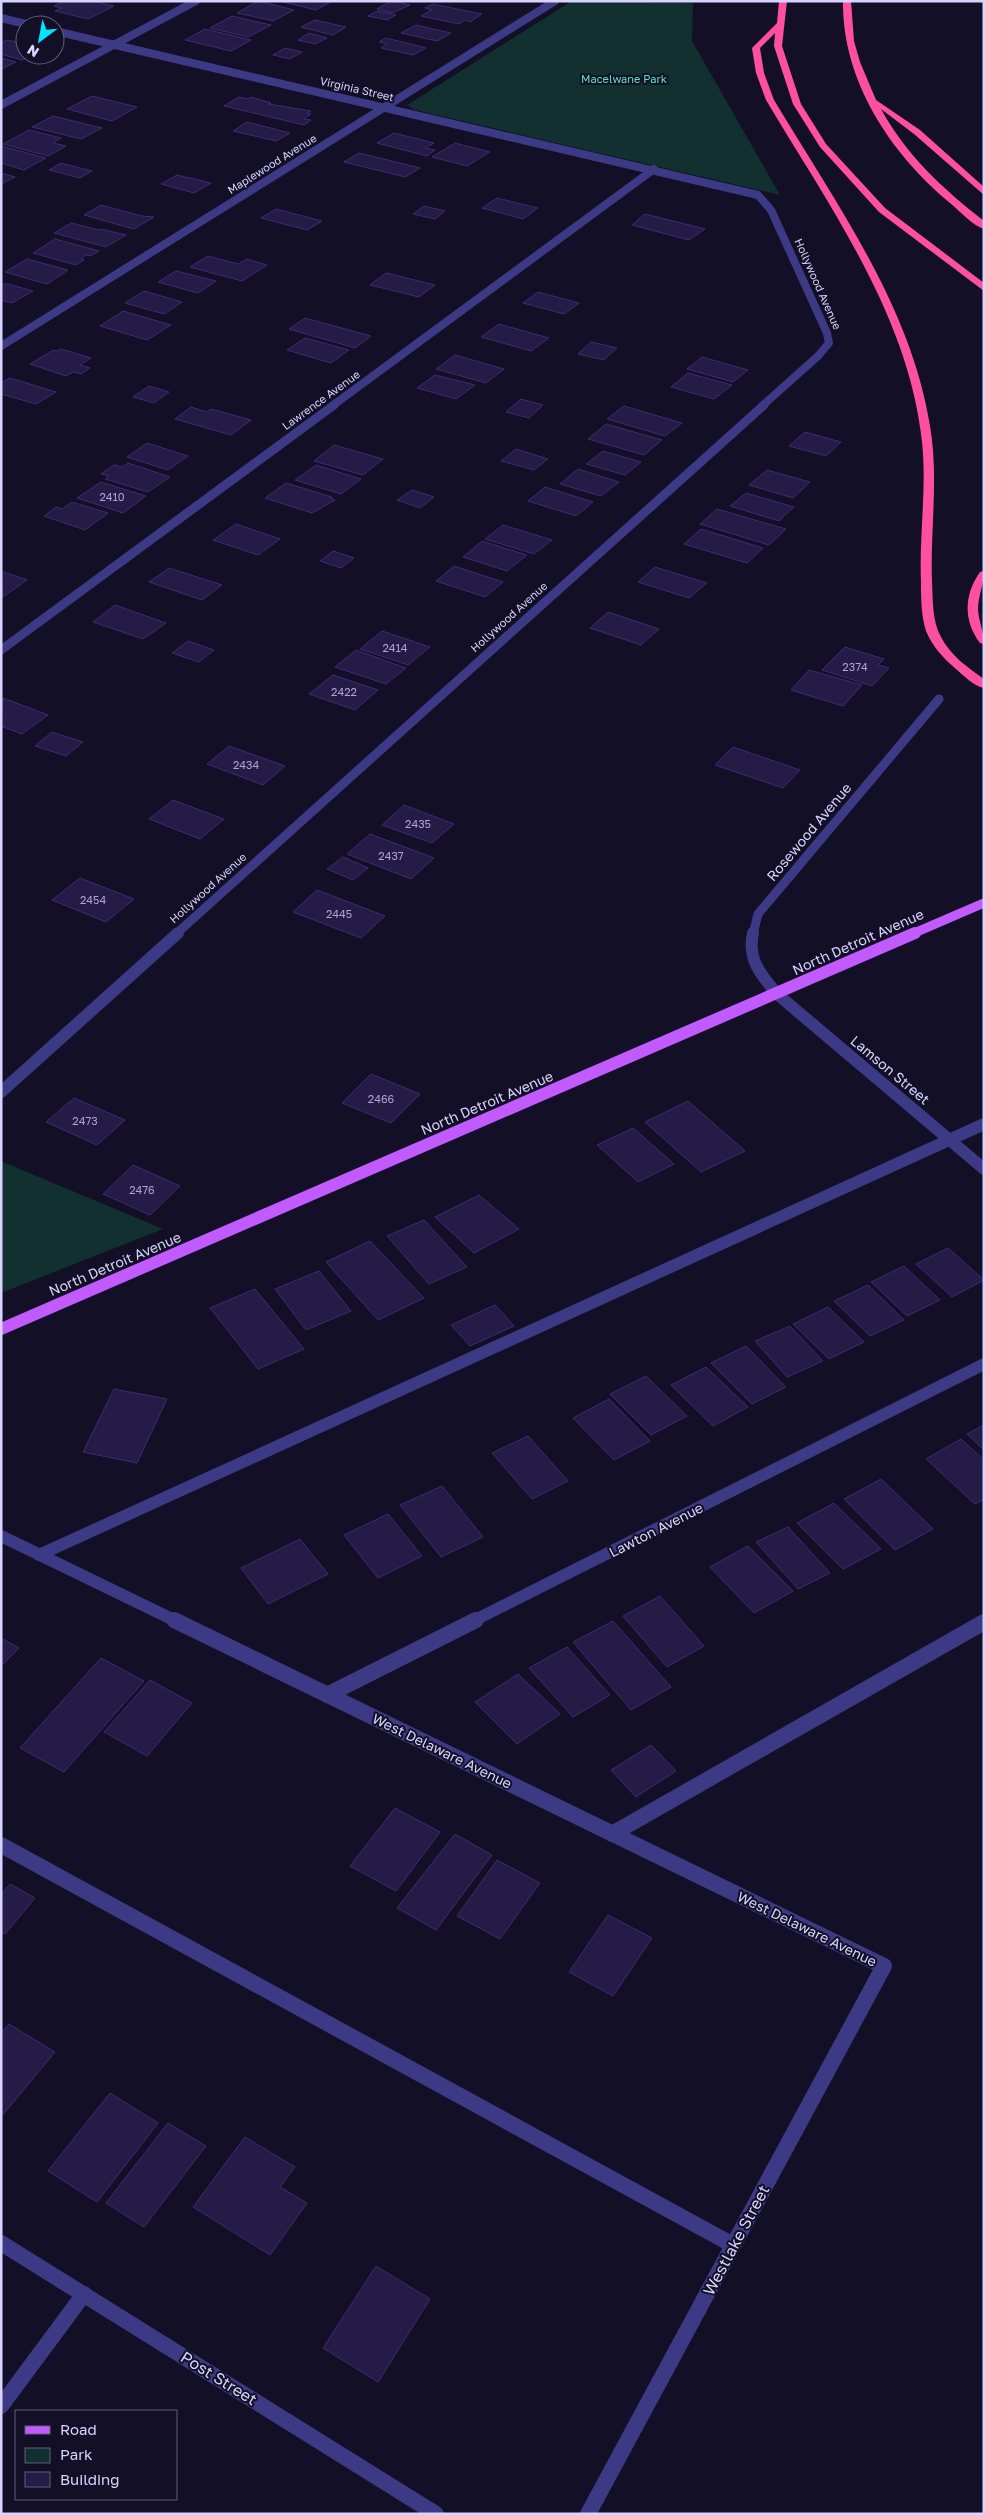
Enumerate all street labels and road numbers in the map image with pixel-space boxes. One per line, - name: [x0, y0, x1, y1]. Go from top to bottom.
- street label: Virginia Street: [319, 74, 395, 103]
- street label: Maplewood Avenue: [225, 131, 319, 196]
- street label: Hollywood Avenue: [792, 236, 844, 331]
- street label: Lawrence Avenue: [279, 367, 362, 432]
- street label: Hollywood Avenue: [468, 579, 550, 654]
- street label: Rosewood Avenue: [763, 779, 855, 884]
- street label: Hollywood Avenue: [167, 850, 249, 925]
- street label: North Detroit Avenue: [789, 905, 926, 978]
- street label: Lamson Street: [847, 1032, 933, 1108]
- street label: North Detroit Avenue: [418, 1067, 555, 1138]
- street label: North Detroit Avenue: [46, 1228, 183, 1299]
- street label: Lawton Avenue: [606, 1499, 706, 1561]
- street label: West Delaware Avenue: [370, 1709, 515, 1792]
- street label: West Delaware Avenue: [735, 1887, 880, 1970]
- street label: Westlake Street: [698, 2181, 774, 2299]
- street label: Post Street: [177, 2347, 261, 2409]

